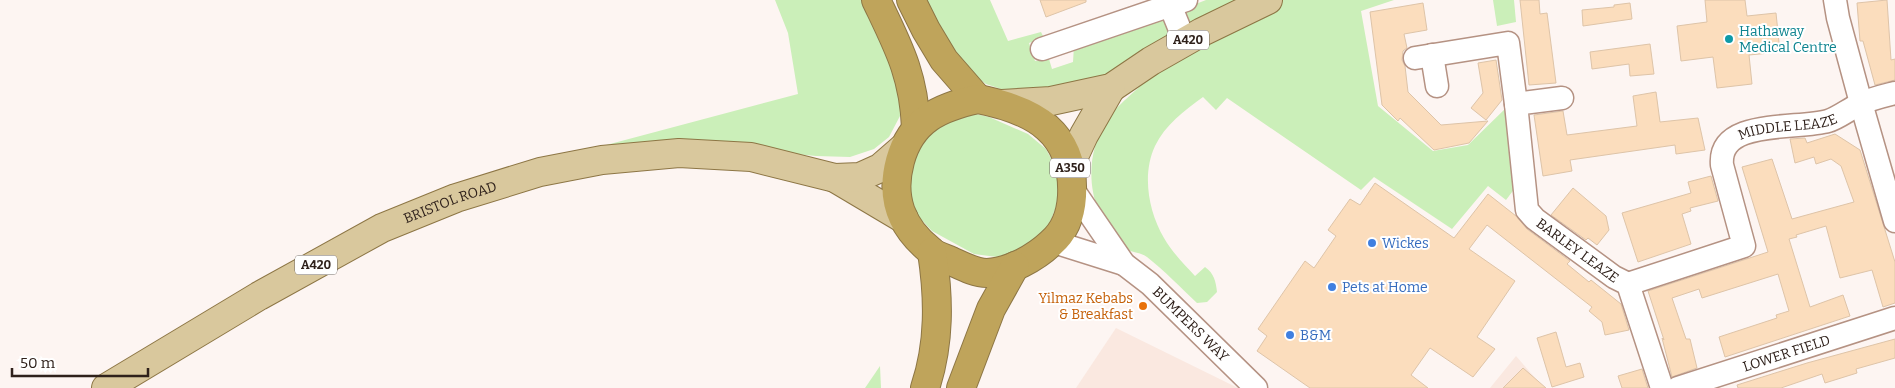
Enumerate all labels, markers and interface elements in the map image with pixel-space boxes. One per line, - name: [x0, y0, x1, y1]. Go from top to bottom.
- place label: Hathaway Medical Centre: [1739, 23, 1837, 56]
- road number: A420: [1167, 30, 1209, 50]
- marker: Hathaway Medical Centre: [1723, 33, 1735, 45]
- street label: MIDDLE LEAZE: [1736, 110, 1840, 144]
- road number: A350: [1050, 158, 1090, 178]
- street label: BRISTOL ROAD: [401, 178, 499, 227]
- street label: BARLEY LEAZE: [1533, 215, 1622, 287]
- place label: Wickes: [1382, 235, 1429, 252]
- marker: Wickes: [1366, 237, 1378, 249]
- road number: A420: [295, 256, 337, 274]
- place label: Pets at Home: [1342, 279, 1428, 296]
- marker: Pets at Home: [1326, 281, 1338, 293]
- street label: BUMPERS WAY: [1149, 283, 1232, 365]
- place label: Yilmaz Kebabs & Breakfast: [1039, 290, 1133, 323]
- marker: Yilmaz Kebabs & Breakfast: [1137, 300, 1149, 312]
- place label: B&M: [1300, 327, 1331, 344]
- marker: B&M: [1284, 329, 1296, 341]
- street label: LOWER FIELD: [1741, 331, 1832, 375]
- scale bar: [12, 346, 149, 378]
- text: 50 m: [20, 354, 56, 372]

